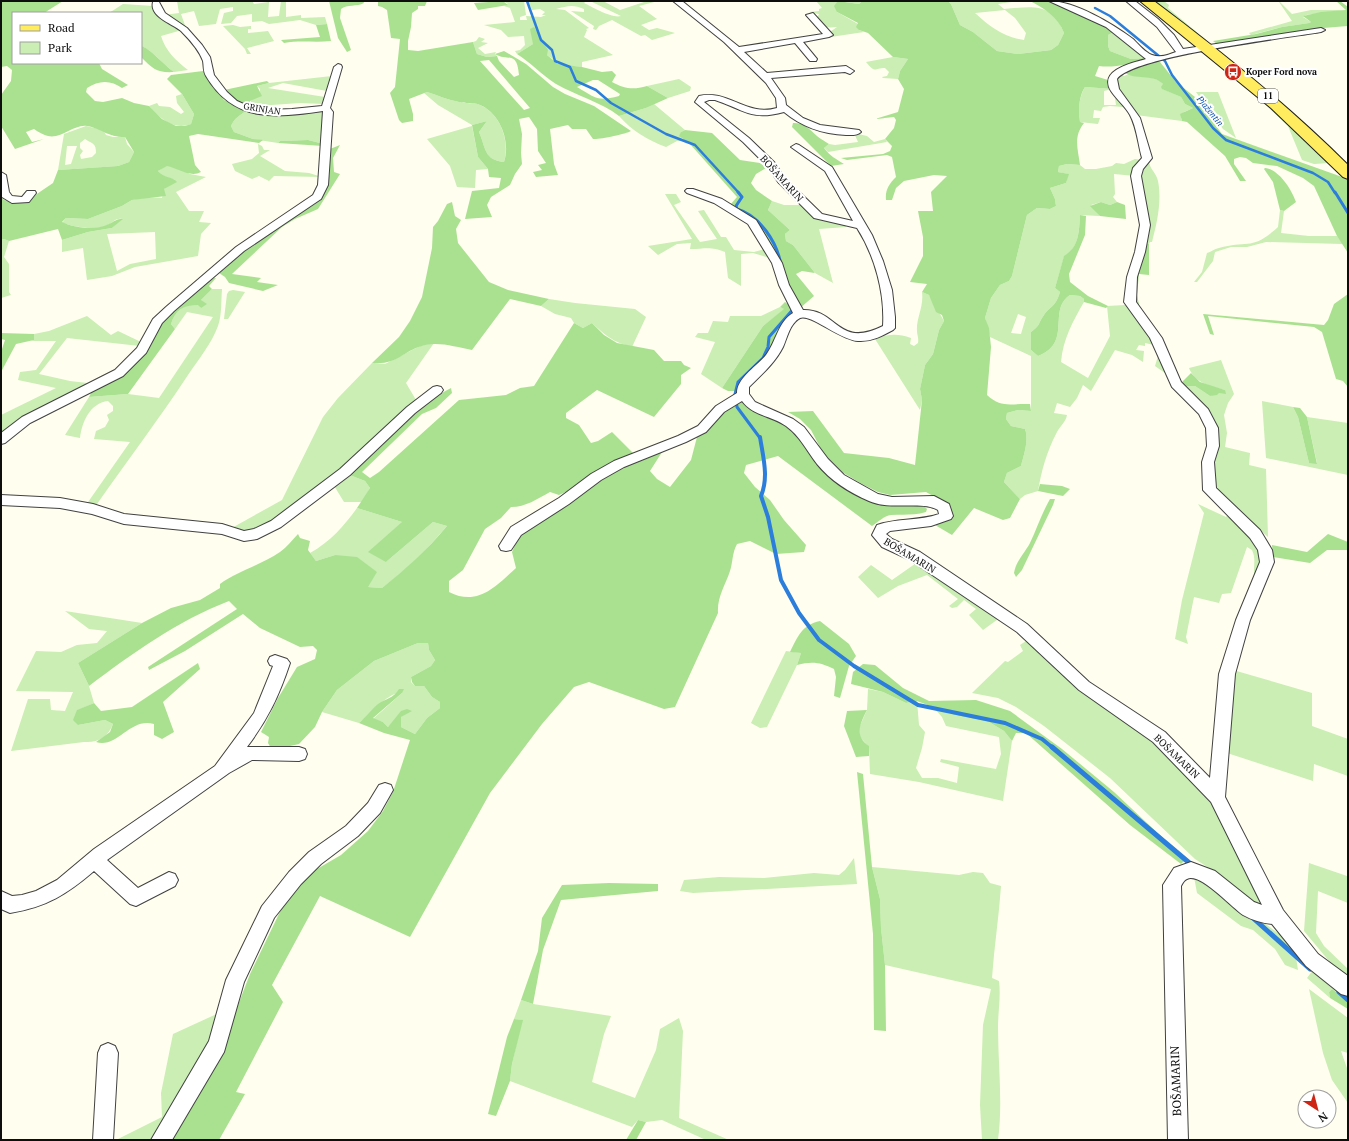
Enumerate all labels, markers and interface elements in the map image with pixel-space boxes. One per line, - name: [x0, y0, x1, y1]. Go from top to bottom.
- legend: [12, 12, 142, 64]
- text: Road: [48, 20, 75, 35]
- text: Park: [48, 40, 73, 55]
- bus stop icon: Koper Ford nova: [1223, 62, 1243, 82]
- place label: Koper Ford nova: [1246, 66, 1317, 78]
- road number: 11: [1258, 89, 1278, 103]
- water label: Pjažentin: [1193, 92, 1226, 129]
- street label: GRINJAN: [243, 100, 282, 118]
- street label: BOŠAMARIN: [757, 152, 806, 205]
- street label: BOŠAMARIN: [881, 535, 939, 576]
- street label: BOŠAMARIN: [1151, 731, 1203, 782]
- street label: BOŠAMARIN: [1167, 1045, 1184, 1116]
- north arrow: [1297, 1089, 1337, 1129]
- text: N: [1315, 1109, 1330, 1126]

